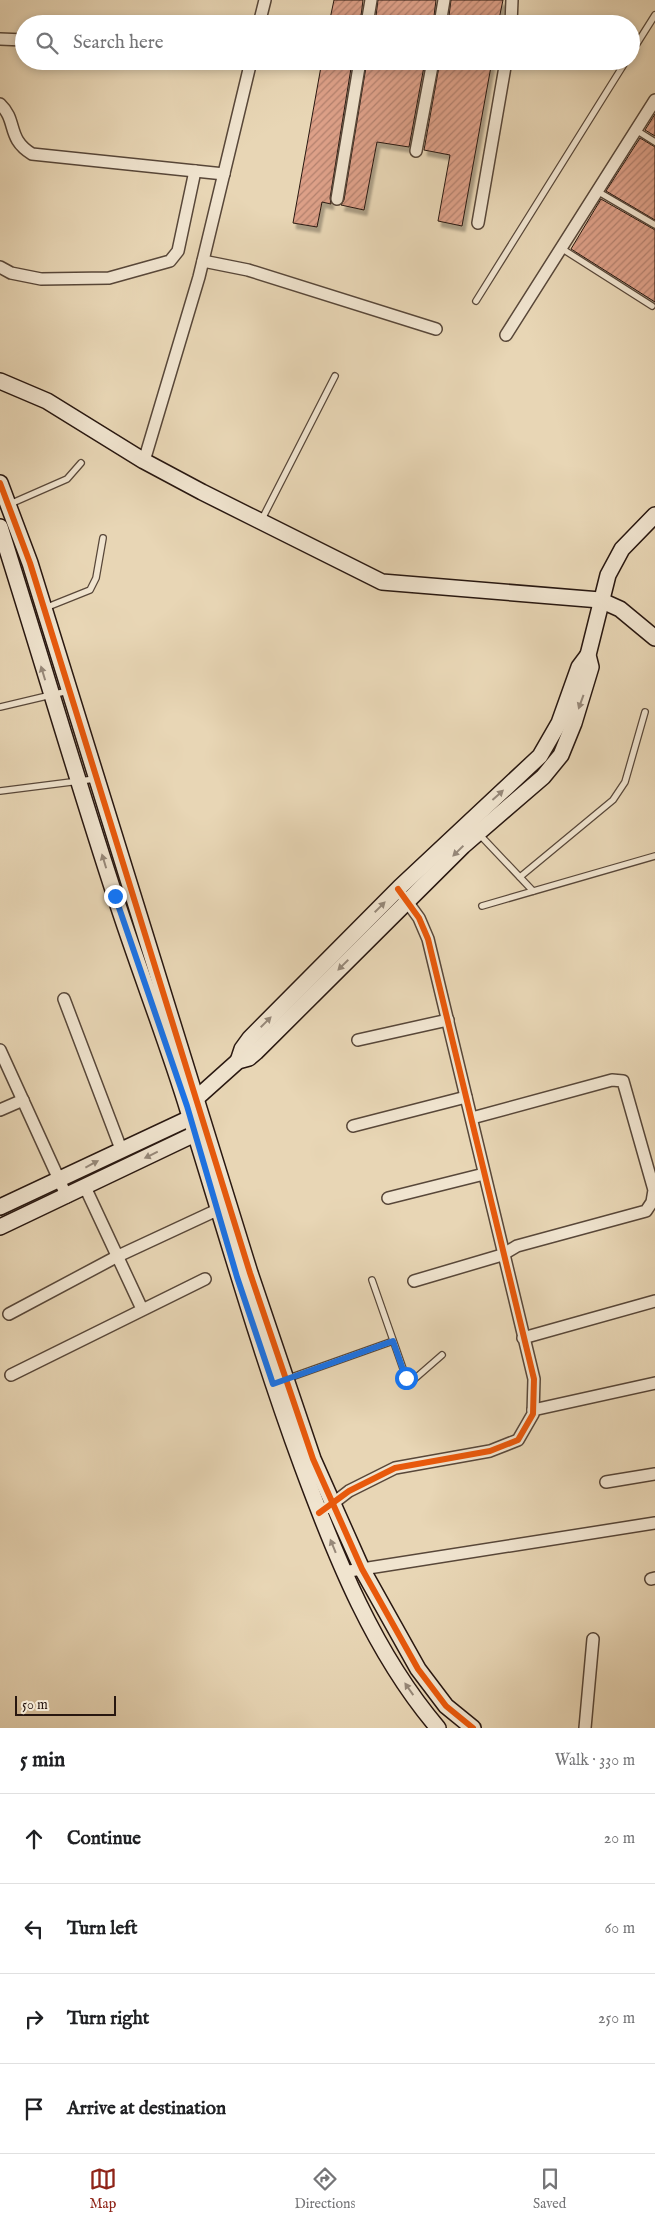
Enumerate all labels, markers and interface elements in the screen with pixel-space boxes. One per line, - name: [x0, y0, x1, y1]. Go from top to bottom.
- search box: [15, 15, 640, 70]
- icon: search: [33, 29, 61, 57]
- text: Search here: [73, 31, 164, 55]
- one-way arrow: [39, 665, 47, 680]
- one-way arrow: [577, 695, 585, 710]
- one-way arrow: [492, 789, 504, 801]
- one-way arrow: [452, 845, 464, 857]
- one-way arrow: [99, 853, 107, 868]
- route end: [104, 885, 127, 908]
- one-way arrow: [374, 901, 386, 913]
- one-way arrow: [337, 959, 349, 971]
- one-way arrow: [259, 1016, 271, 1028]
- one-way arrow: [144, 1152, 158, 1160]
- one-way arrow: [85, 1160, 99, 1168]
- route start: [395, 1367, 418, 1390]
- one-way arrow: [328, 1539, 336, 1553]
- one-way arrow: [404, 1683, 414, 1696]
- scale bar: [15, 1693, 116, 1716]
- text: 50 m: [22, 1696, 48, 1714]
- text: 5 min: [20, 1747, 65, 1774]
- text: Walk · 330 m: [555, 1751, 635, 1771]
- icon: ahead: [20, 1825, 48, 1853]
- text: Continue: [67, 1827, 141, 1851]
- text: 20 m: [604, 1829, 635, 1849]
- icon: left: [20, 1915, 48, 1943]
- text: Turn left: [67, 1917, 138, 1941]
- text: 60 m: [605, 1919, 635, 1939]
- icon: right: [20, 2005, 48, 2033]
- text: Turn right: [67, 2007, 149, 2031]
- text: 250 m: [598, 2009, 635, 2029]
- icon: arrive: [20, 2095, 48, 2123]
- text: Arrive at destination: [67, 2097, 226, 2121]
- tab: Map: [89, 2165, 117, 2213]
- tab: Directions: [294, 2165, 355, 2213]
- tab: Saved: [533, 2165, 566, 2213]

